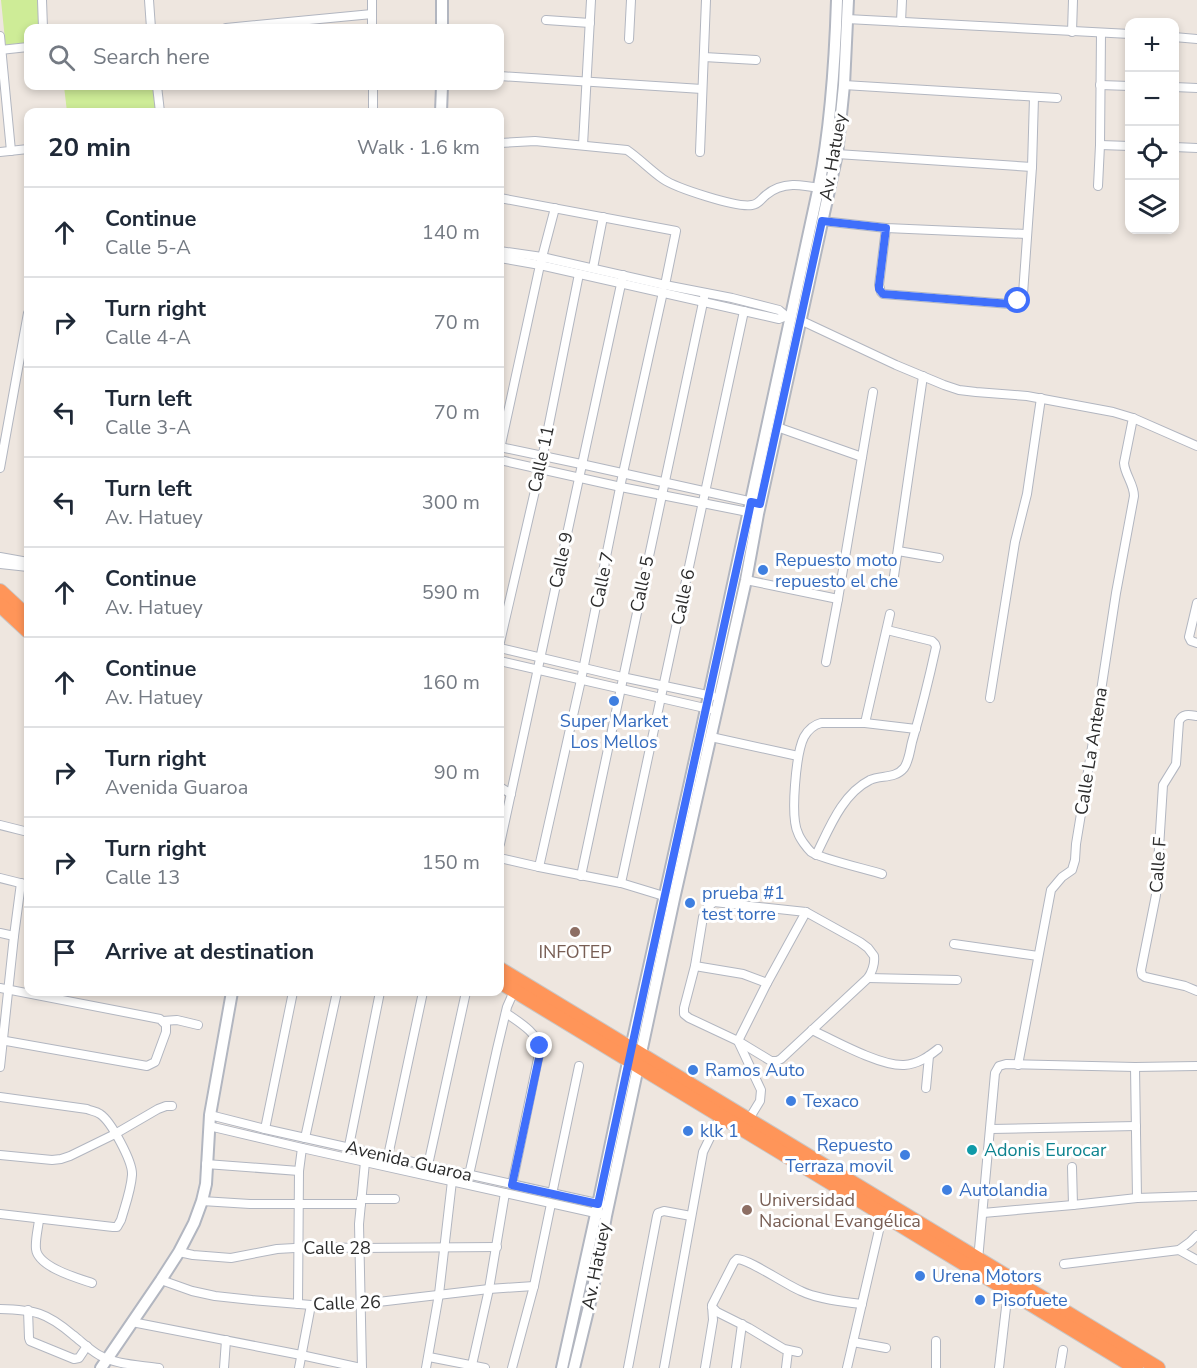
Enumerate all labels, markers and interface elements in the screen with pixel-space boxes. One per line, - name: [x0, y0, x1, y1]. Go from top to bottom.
- map controls: [1125, 18, 1179, 234]
- button: +: [1125, 18, 1179, 72]
- search box: [24, 24, 504, 90]
- icon: search: [45, 41, 78, 74]
- text: Search here: [93, 42, 210, 72]
- button: −: [1125, 72, 1179, 126]
- street label: Av. Hatuey: [814, 111, 853, 202]
- button: locate: [1125, 126, 1179, 180]
- text: 20 min: [48, 130, 131, 165]
- text: Walk · 1.6 km: [357, 134, 480, 161]
- button: layers: [1125, 180, 1179, 234]
- text: Continue: [105, 204, 196, 234]
- icon: ahead: [48, 216, 81, 249]
- text: 140 m: [422, 219, 480, 246]
- text: Calle 5-A: [105, 234, 191, 261]
- route start: [1004, 287, 1030, 313]
- text: Turn right: [105, 294, 206, 324]
- icon: right: [48, 306, 81, 339]
- text: 70 m: [434, 309, 480, 336]
- text: Calle 4-A: [105, 324, 191, 351]
- text: Turn left: [105, 384, 192, 414]
- icon: left: [48, 396, 81, 429]
- text: 70 m: [434, 399, 480, 426]
- text: Calle 3-A: [105, 414, 191, 441]
- street label: Calle 11: [522, 423, 560, 495]
- text: Turn left: [105, 474, 192, 504]
- icon: left: [48, 486, 81, 519]
- text: 300 m: [422, 489, 480, 516]
- text: Av. Hatuey: [105, 504, 203, 531]
- street label: Calle 9: [543, 530, 579, 590]
- place label: Repuesto moto repuesto el che: [775, 548, 898, 593]
- street label: Calle 7: [584, 550, 620, 610]
- street label: Calle 5: [624, 554, 660, 614]
- marker: Repuesto moto repuesto el che: [756, 563, 770, 577]
- text: Continue: [105, 564, 196, 594]
- street label: Calle 6: [665, 567, 701, 627]
- icon: ahead: [48, 576, 81, 609]
- text: 590 m: [422, 579, 480, 606]
- text: Av. Hatuey: [105, 594, 203, 621]
- text: Continue: [105, 654, 196, 684]
- icon: ahead: [48, 666, 81, 699]
- text: 160 m: [422, 669, 480, 696]
- text: Av. Hatuey: [105, 684, 203, 711]
- street label: Calle La Antena: [1069, 685, 1113, 817]
- marker: Super Market Los Mellos: [607, 694, 621, 708]
- place label: Super Market Los Mellos: [560, 709, 669, 754]
- text: Turn right: [105, 744, 206, 774]
- icon: right: [48, 756, 81, 789]
- text: 90 m: [434, 759, 480, 786]
- text: Avenida Guaroa: [105, 774, 248, 801]
- text: Turn right: [105, 834, 206, 864]
- street label: Calle F: [1144, 836, 1172, 894]
- icon: right: [48, 846, 81, 879]
- text: 150 m: [422, 849, 480, 876]
- text: Calle 13: [105, 864, 180, 891]
- place label: prueba #1 test torre: [702, 881, 785, 926]
- marker: prueba #1 test torre: [683, 896, 697, 910]
- marker: INFOTEP: [568, 925, 582, 939]
- icon: arrive: [48, 936, 81, 969]
- text: Arrive at destination: [105, 937, 314, 967]
- place label: INFOTEP: [538, 940, 612, 964]
- route end: [526, 1032, 552, 1058]
- place label: Ramos Auto: [705, 1058, 805, 1082]
- marker: Ramos Auto: [686, 1063, 700, 1077]
- place label: Texaco: [803, 1089, 859, 1113]
- marker: Texaco: [784, 1094, 798, 1108]
- place label: klk 1: [700, 1119, 739, 1143]
- marker: klk 1: [681, 1124, 695, 1138]
- place label: Repuesto Terraza movil: [785, 1133, 894, 1178]
- street label: Avenida Guaroa: [343, 1135, 475, 1187]
- place label: Adonis Eurocar: [984, 1138, 1107, 1162]
- marker: Adonis Eurocar: [965, 1143, 979, 1157]
- marker: Repuesto Terraza movil: [898, 1148, 912, 1162]
- place label: Autolandia: [959, 1178, 1048, 1202]
- marker: Autolandia: [940, 1183, 954, 1197]
- place label: Universidad Nacional Evangélica: [759, 1188, 921, 1233]
- marker: Universidad Nacional Evangélica: [740, 1203, 754, 1217]
- street label: Av. Hatuey: [576, 1220, 616, 1312]
- street label: Calle 28: [303, 1236, 371, 1260]
- place label: Urena Motors: [932, 1264, 1042, 1288]
- marker: Urena Motors: [913, 1269, 927, 1283]
- place label: Pisofuete: [992, 1288, 1068, 1312]
- street label: Calle 26: [313, 1290, 381, 1316]
- marker: Pisofuete: [973, 1293, 987, 1307]

